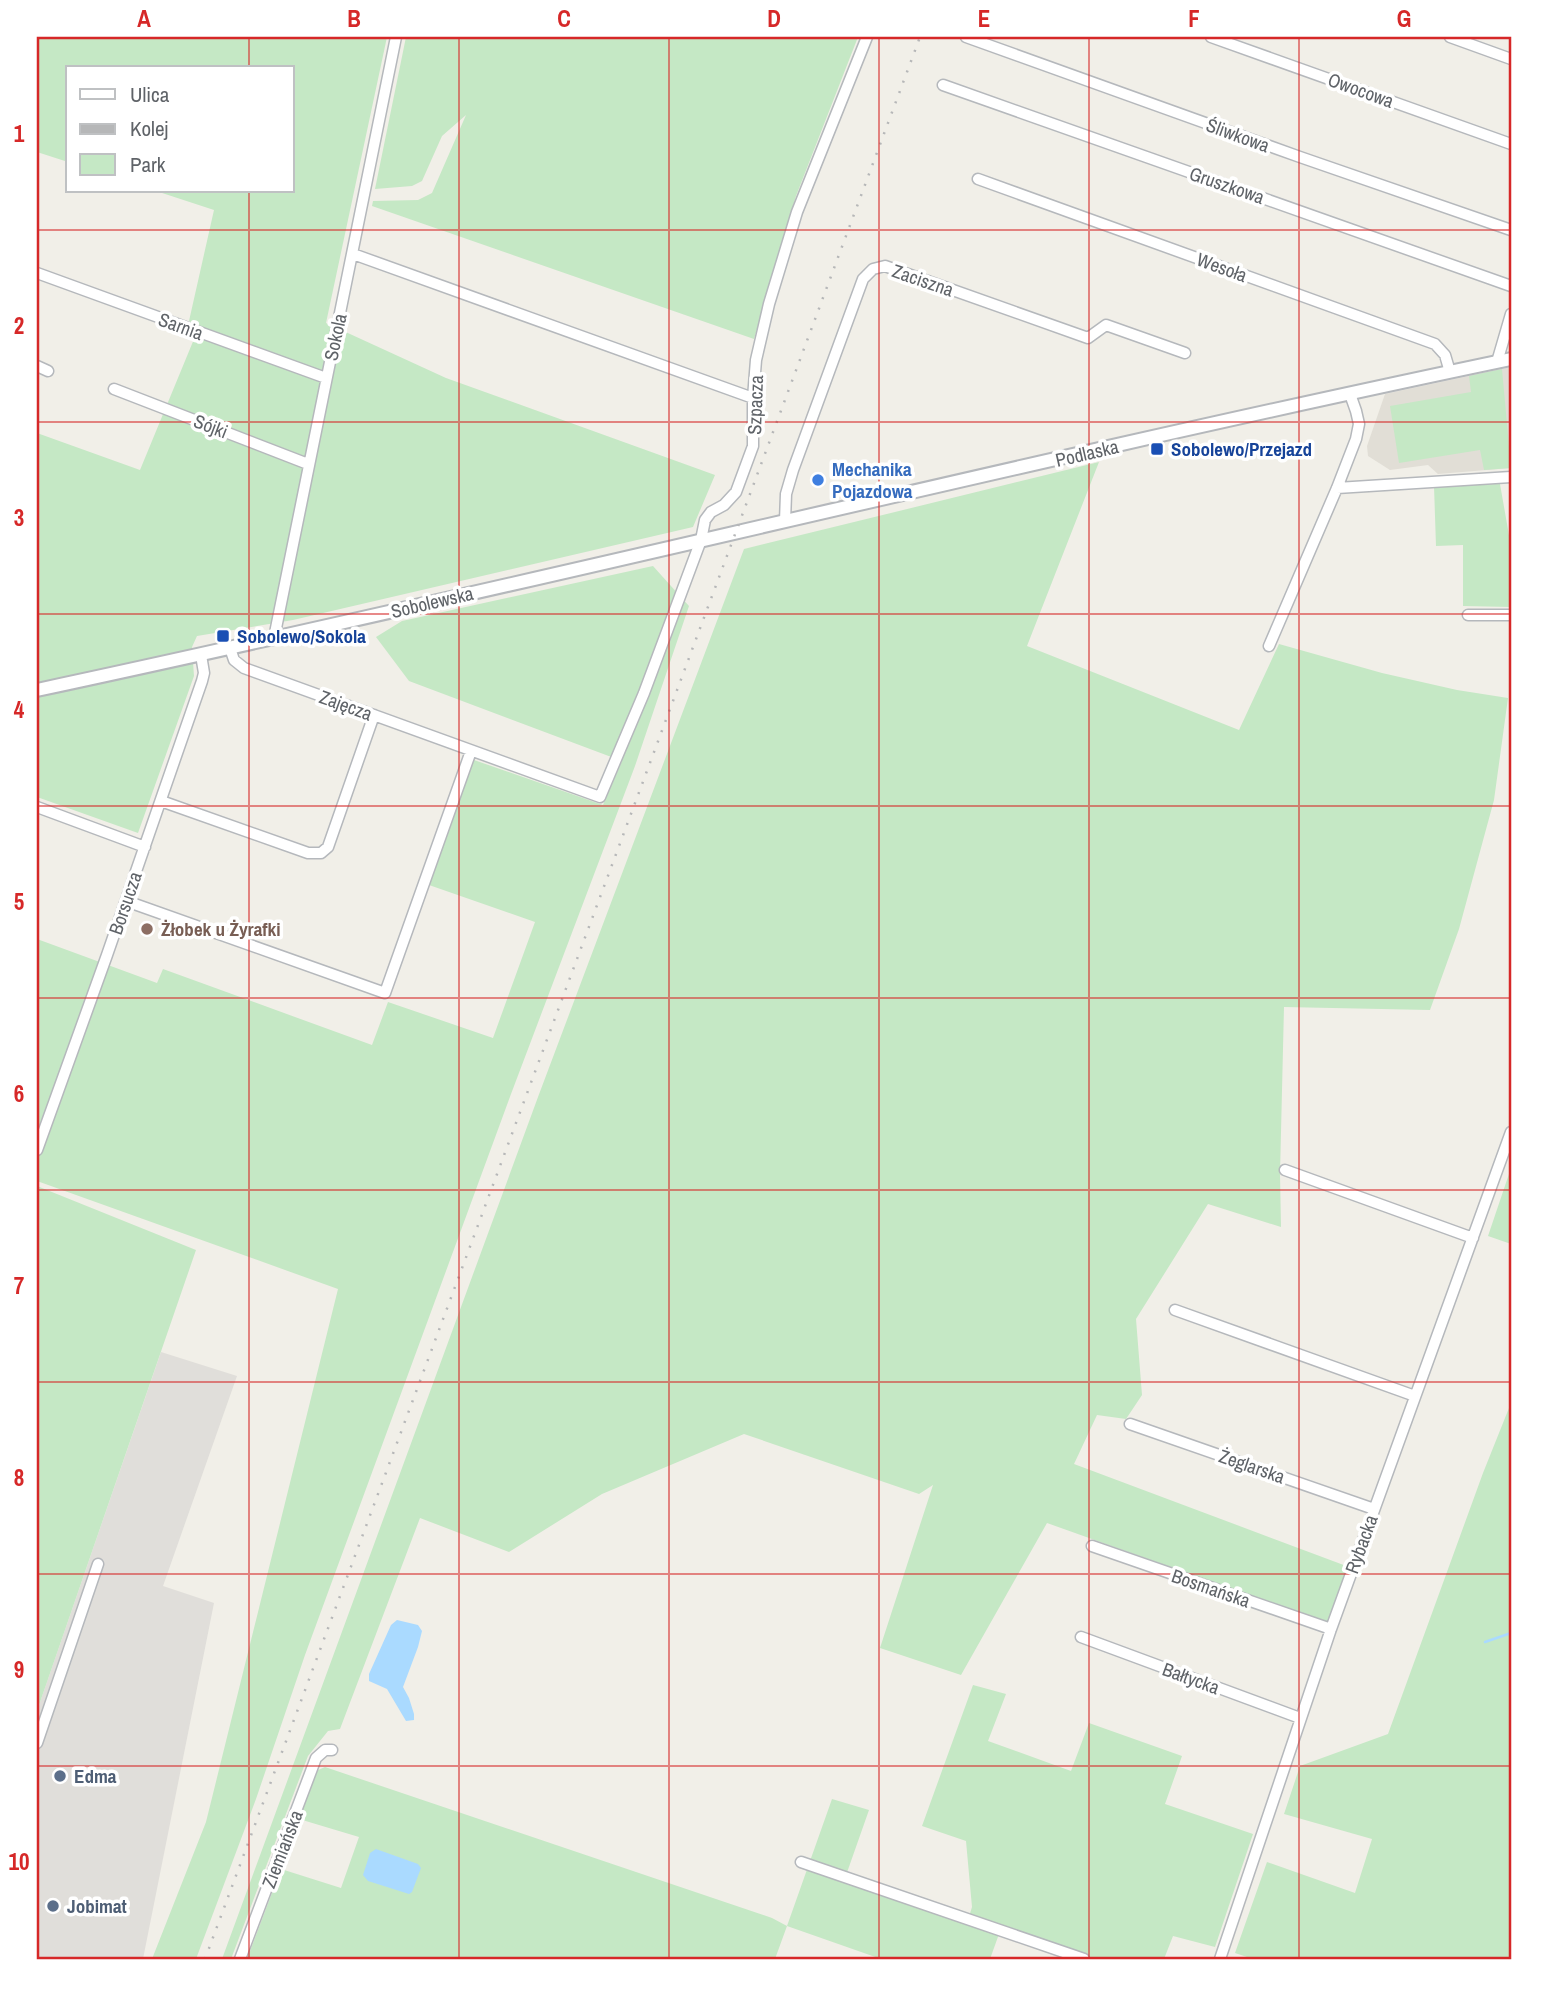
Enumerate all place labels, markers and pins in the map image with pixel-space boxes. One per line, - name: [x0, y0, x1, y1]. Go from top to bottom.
- place label: Sobolewo/Przejazd: [1171, 436, 1312, 462]
- marker: Sobolewo/Przejazd: [1149, 441, 1165, 457]
- place label: Mechanika Pojazdowa: [832, 456, 913, 504]
- marker: Mechanika Pojazdowa: [810, 472, 826, 488]
- place label: Sobolewo/Sokola: [237, 623, 366, 649]
- marker: Sobolewo/Sokola: [215, 628, 231, 644]
- place label: Żłobek u Żyrafki: [161, 916, 281, 942]
- marker: Żłobek u Żyrafki: [139, 921, 155, 937]
- place label: Edma: [74, 1763, 117, 1789]
- marker: Edma: [52, 1768, 68, 1784]
- place label: Jobimat: [67, 1893, 127, 1919]
- marker: Jobimat: [45, 1898, 61, 1914]

